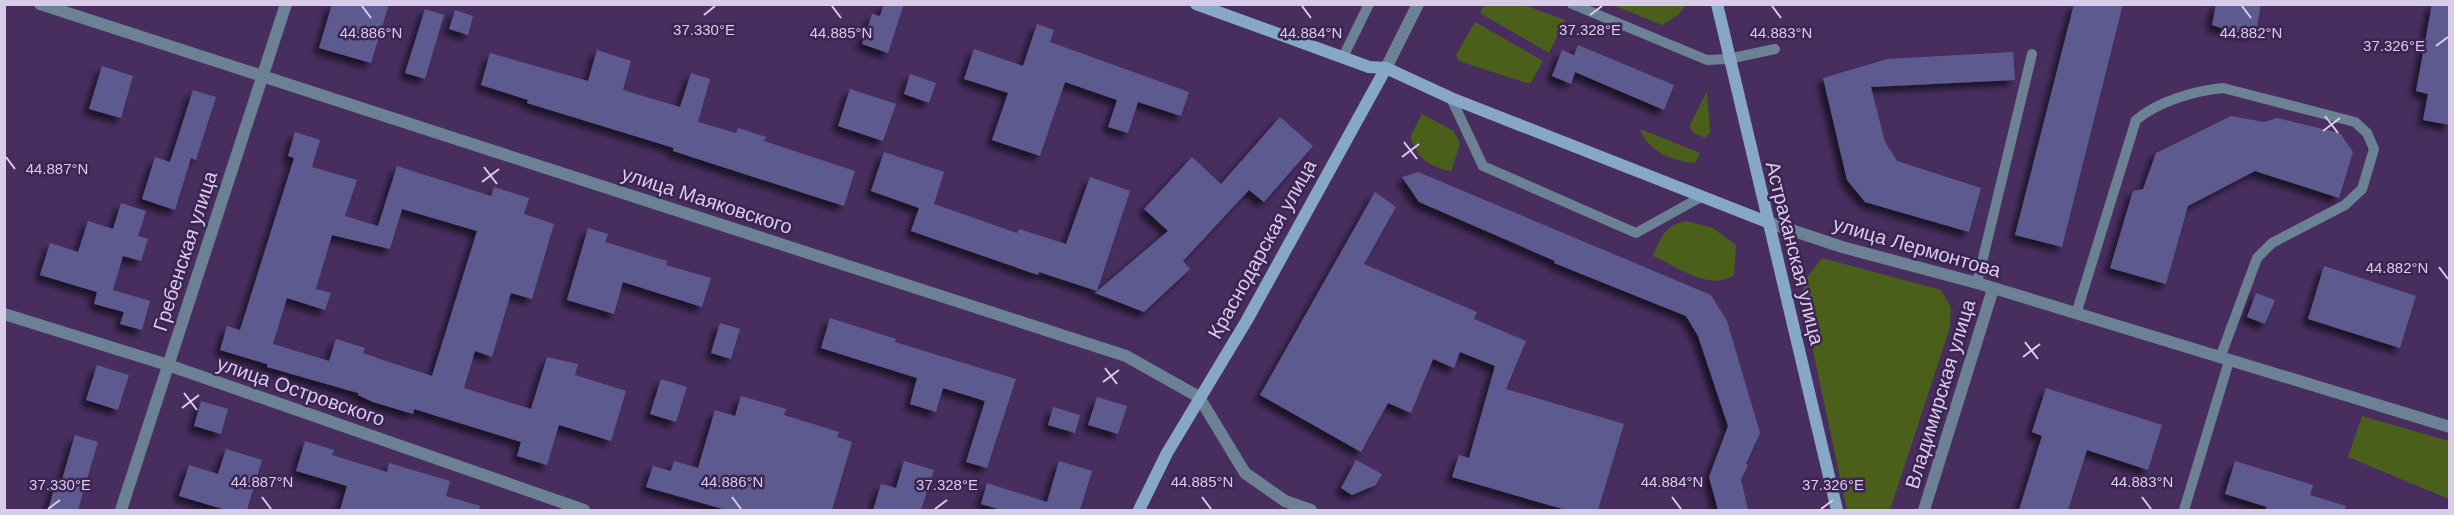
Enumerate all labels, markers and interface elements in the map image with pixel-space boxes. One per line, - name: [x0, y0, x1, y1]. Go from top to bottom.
- text: 37.330°E: [673, 21, 735, 38]
- text: 37.328°E: [1559, 21, 1621, 38]
- text: 44.886°N: [340, 24, 402, 41]
- text: 44.885°N: [810, 24, 872, 41]
- text: 44.884°N: [1280, 24, 1342, 41]
- text: 44.883°N: [1750, 24, 1812, 41]
- text: 44.882°N: [2220, 24, 2282, 41]
- text: 37.326°E: [2363, 37, 2425, 54]
- street label: Краснодарская улица: [1204, 155, 1321, 342]
- street label: Астраханская улица: [1762, 159, 1829, 348]
- text: 44.887°N: [26, 160, 88, 177]
- street label: улица Маяковского: [619, 162, 795, 238]
- street label: Гребенская улица: [149, 167, 222, 334]
- street label: улица Лермонтова: [1831, 213, 2004, 282]
- text: 44.882°N: [2366, 259, 2428, 276]
- street label: Владимирская улица: [1901, 296, 1980, 491]
- street label: улица Островского: [214, 352, 388, 430]
- text: 44.887°N: [231, 473, 293, 490]
- text: 44.886°N: [701, 473, 763, 490]
- text: 44.885°N: [1171, 473, 1233, 490]
- text: 44.884°N: [1641, 473, 1703, 490]
- text: 44.883°N: [2111, 473, 2173, 490]
- text: 37.330°E: [29, 476, 91, 493]
- text: 37.328°E: [916, 476, 978, 493]
- text: 37.326°E: [1802, 476, 1864, 493]

